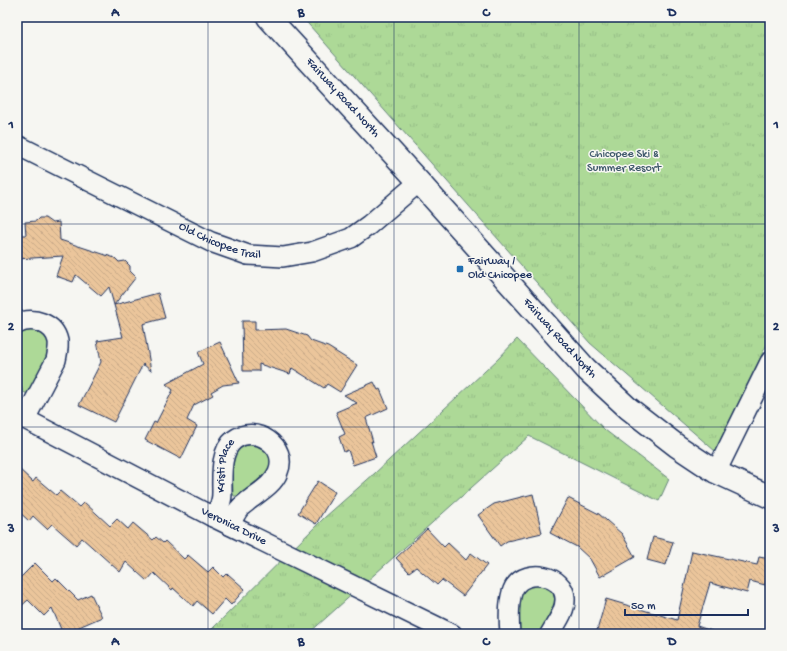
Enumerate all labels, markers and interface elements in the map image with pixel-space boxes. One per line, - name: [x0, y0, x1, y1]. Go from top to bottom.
- text: A: [110, 6, 120, 21]
- text: B: [297, 6, 306, 21]
- text: C: [481, 6, 491, 21]
- text: D: [667, 6, 677, 21]
- street label: Fairway Road North: [302, 55, 383, 141]
- text: 1: [7, 118, 14, 133]
- text: 1: [772, 118, 779, 133]
- park label: Chicopee Ski & Summer Resort: [587, 148, 662, 176]
- street label: Old Chicopee Trail: [176, 220, 261, 263]
- place label: Fairway / Old Chicopee: [467, 255, 533, 283]
- marker: Fairway / Old Chicopee: [455, 264, 465, 274]
- street label: Fairway Road North: [519, 295, 599, 382]
- text: 2: [8, 320, 15, 335]
- text: 2: [773, 320, 780, 335]
- street label: Kristi Place: [215, 435, 239, 493]
- street label: Veronica Drive: [197, 504, 269, 549]
- text: 3: [7, 522, 15, 537]
- text: 3: [772, 522, 780, 537]
- scale bar: [625, 591, 748, 617]
- text: 50 m: [631, 600, 656, 614]
- text: A: [110, 635, 120, 650]
- text: B: [297, 635, 306, 650]
- text: C: [481, 635, 491, 650]
- text: D: [667, 635, 677, 650]

